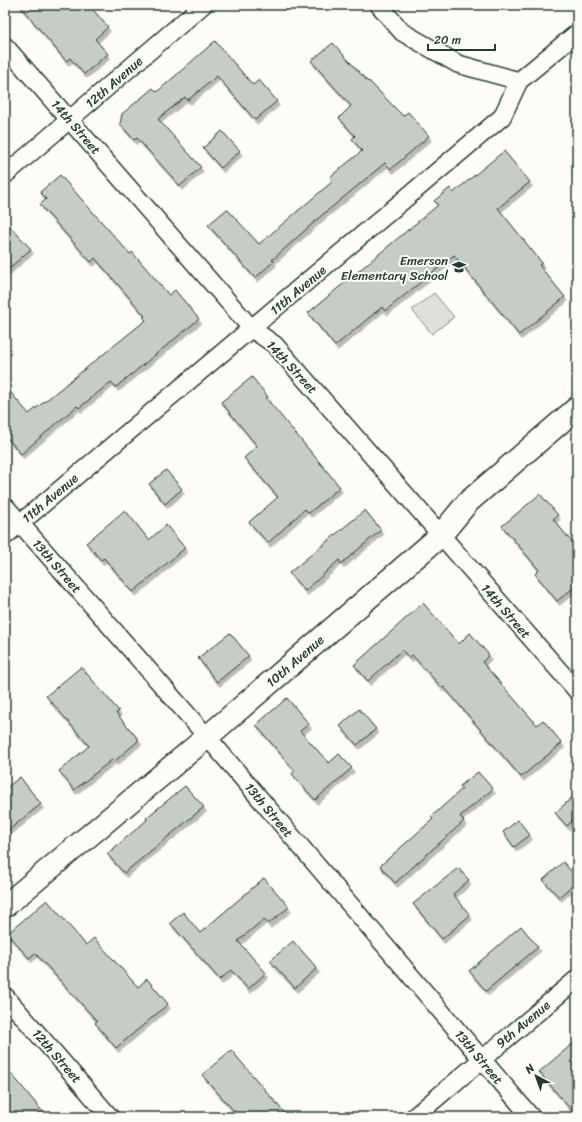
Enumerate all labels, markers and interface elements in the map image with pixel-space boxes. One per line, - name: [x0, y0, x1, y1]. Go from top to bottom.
- scale bar: [428, 26, 495, 52]
- text: 20 m: [434, 29, 461, 51]
- street label: 12th Avenue: [80, 50, 148, 114]
- street label: 14th Street: [45, 94, 107, 160]
- place label: Emerson Elementary School: [341, 249, 448, 287]
- street label: 11th Avenue: [264, 259, 332, 321]
- school or university icon: Emerson Elementary School: [451, 259, 467, 275]
- street label: 14th Street: [261, 335, 324, 400]
- street label: 11th Avenue: [16, 467, 84, 529]
- street label: 13th Street: [27, 533, 88, 599]
- street label: 14th Street: [475, 578, 537, 644]
- street label: 10th Avenue: [261, 629, 329, 693]
- street label: 13th Street: [239, 777, 299, 843]
- street label: 9th Avenue: [491, 994, 555, 1054]
- street label: 12th Street: [26, 1023, 88, 1089]
- street label: 13th Street: [449, 1024, 509, 1090]
- north arrow: [516, 1056, 556, 1096]
- text: N: [520, 1059, 539, 1079]

